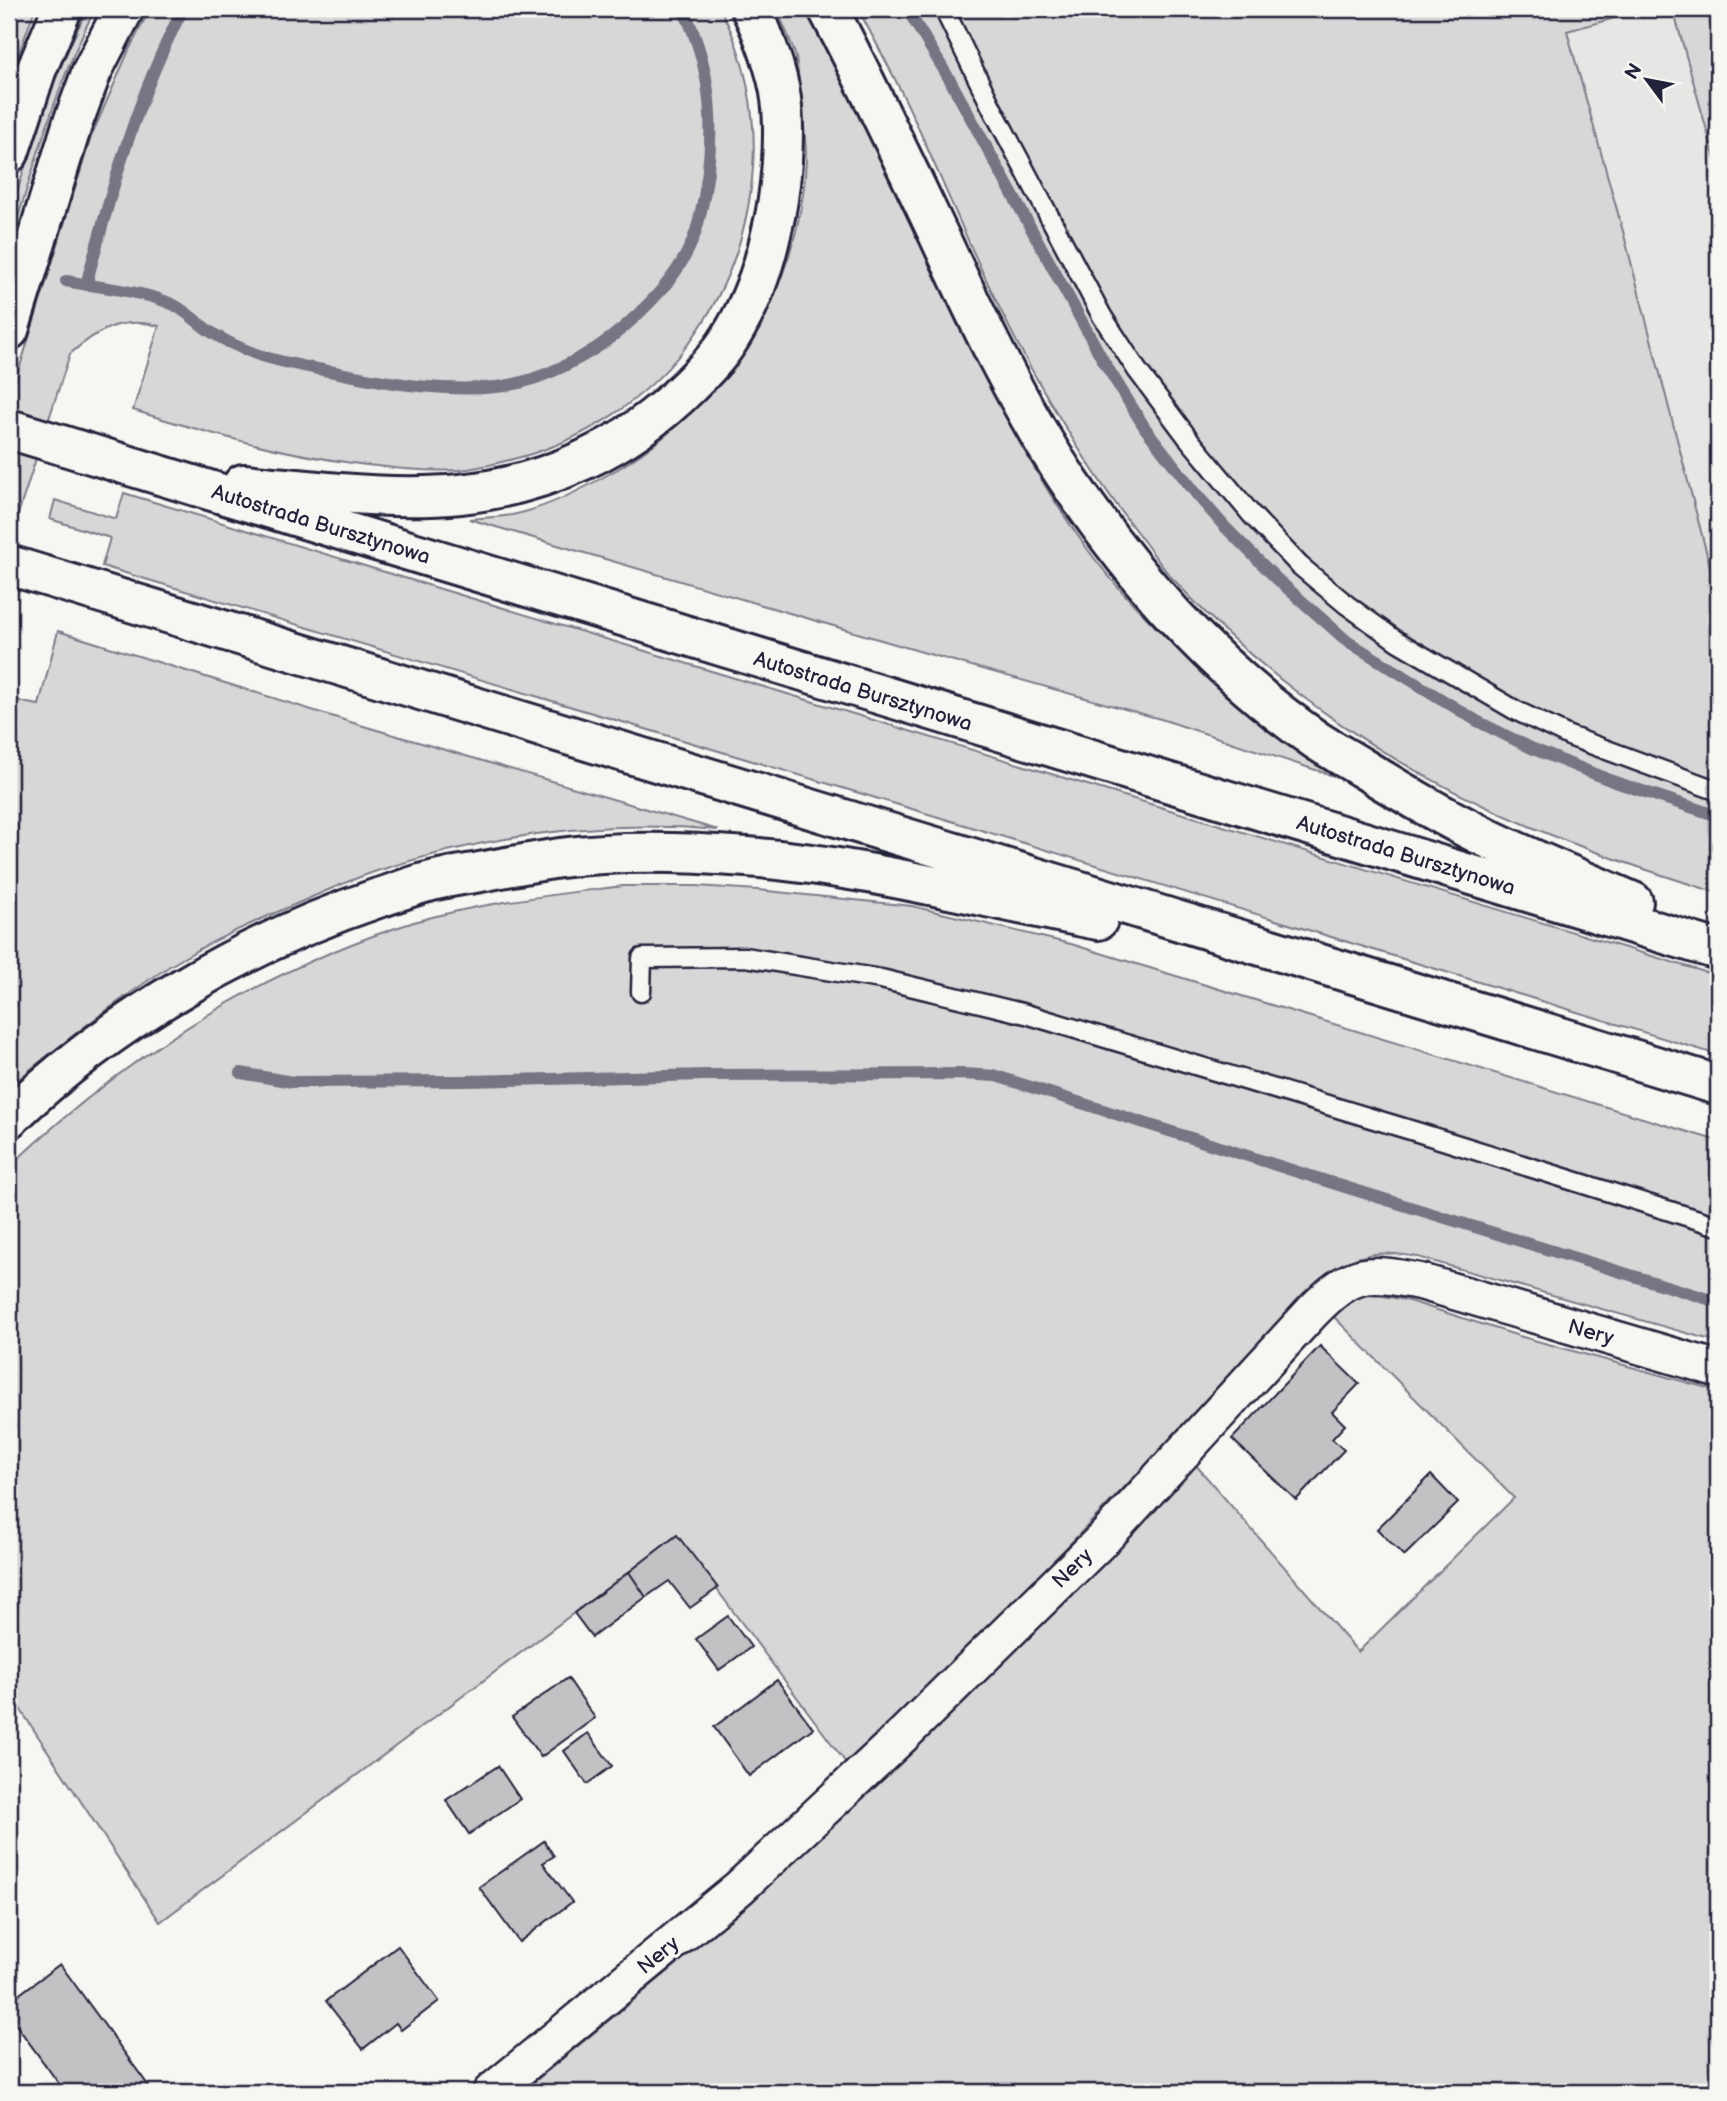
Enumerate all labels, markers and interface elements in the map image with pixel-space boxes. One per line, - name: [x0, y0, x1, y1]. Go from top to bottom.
- north arrow: [1612, 46, 1682, 116]
- text: N: [1620, 60, 1647, 84]
- street label: Autostrada Bursztynowa: [209, 479, 433, 570]
- street label: Autostrada Bursztynowa: [751, 646, 975, 737]
- street label: Autostrada Bursztynowa: [1294, 810, 1518, 901]
- street label: Nery: [1565, 1314, 1617, 1351]
- street label: Nery: [1047, 1543, 1098, 1593]
- street label: Nery: [632, 1931, 685, 1980]

